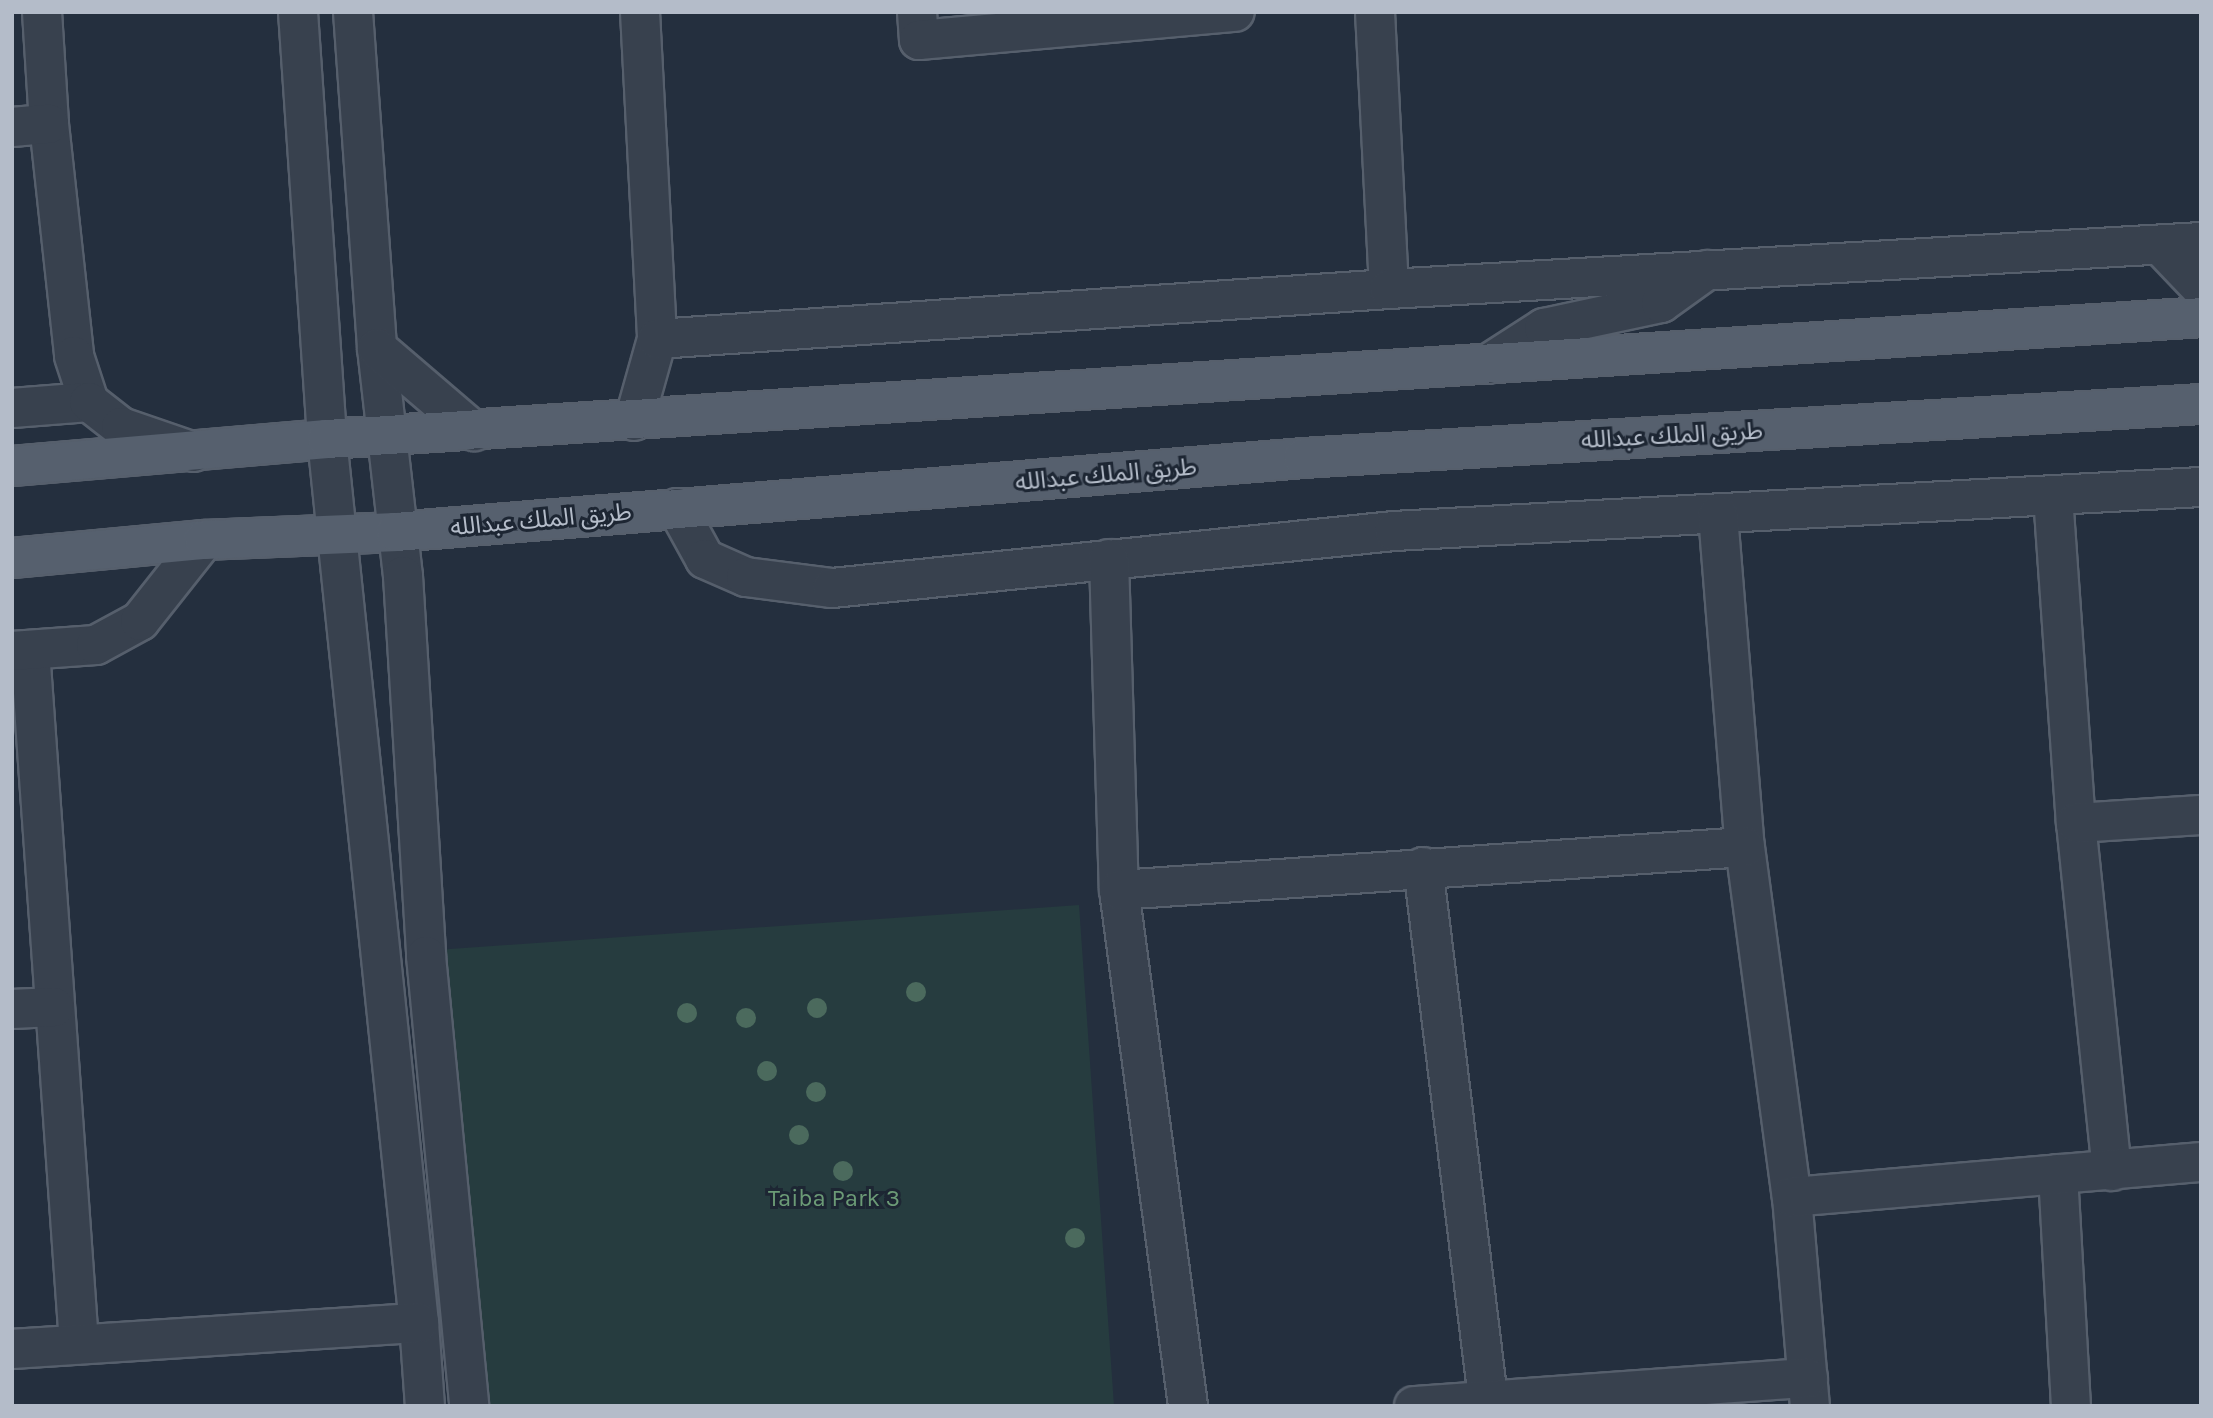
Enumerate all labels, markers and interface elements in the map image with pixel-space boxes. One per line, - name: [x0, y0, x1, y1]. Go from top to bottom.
- street label: طريق الملك عبدالله: [1580, 417, 1764, 455]
- street label: طريق الملك عبدالله: [1014, 453, 1198, 497]
- street label: طريق الملك عبدالله: [449, 498, 633, 542]
- park label: Taiba Park 3: [768, 1185, 900, 1213]

